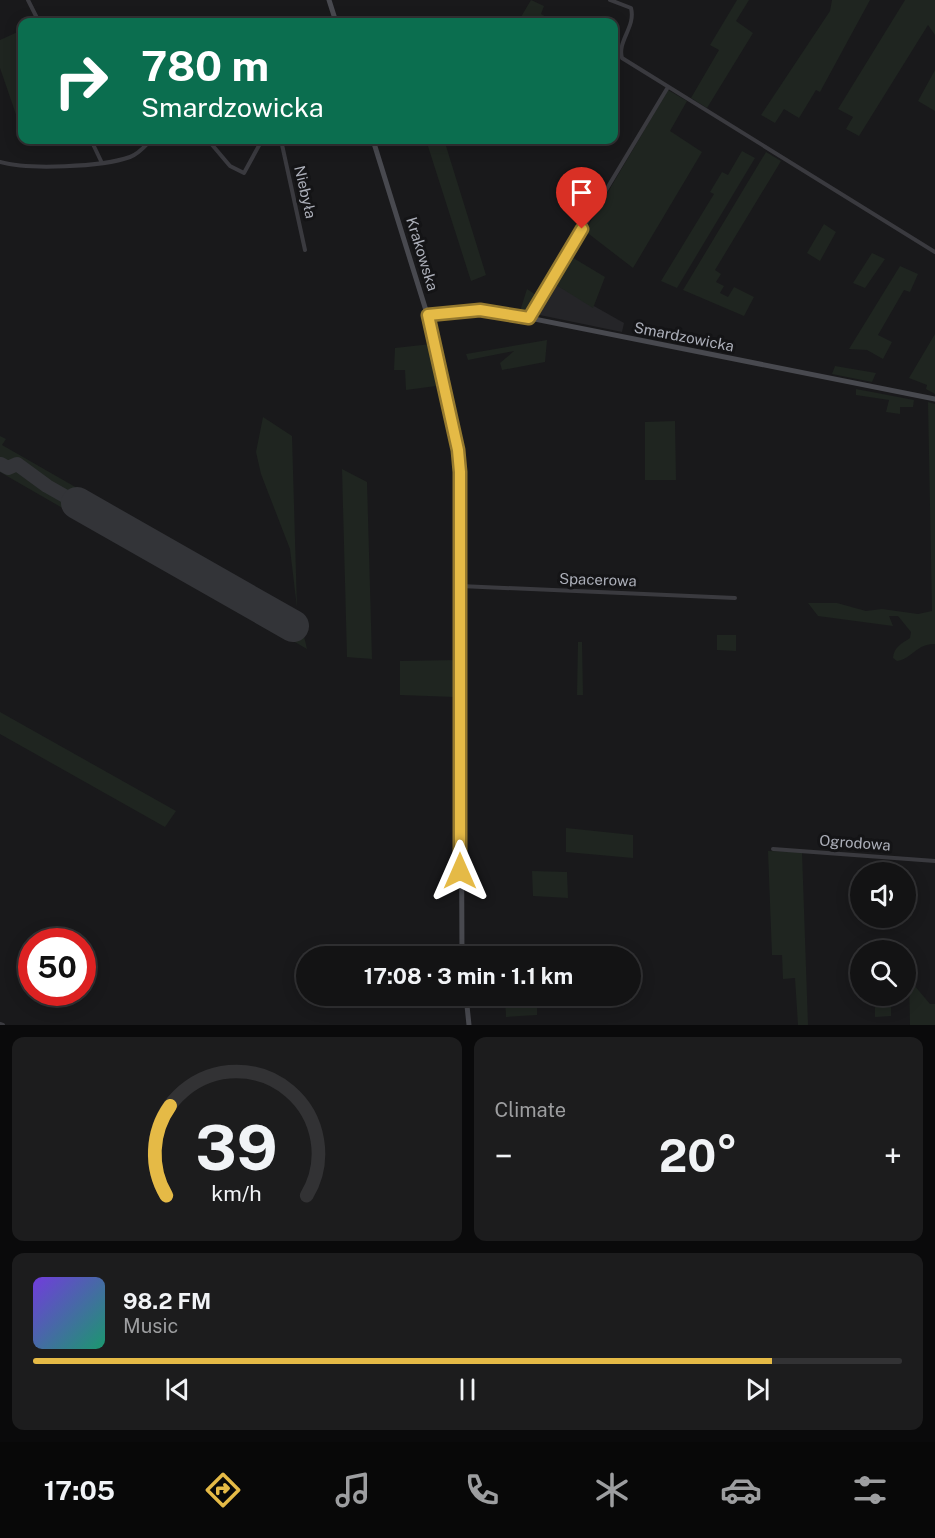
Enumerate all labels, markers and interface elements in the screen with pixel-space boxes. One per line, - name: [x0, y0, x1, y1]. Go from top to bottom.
- text: 780 m: [141, 41, 269, 90]
- icon: right: [42, 42, 120, 120]
- text: Smardzowicka: [141, 91, 324, 123]
- street label: Niebyła: [291, 164, 320, 220]
- pin: [556, 167, 607, 229]
- icon: arrive: [565, 176, 598, 209]
- street label: Krakowska: [403, 215, 442, 293]
- street label: Smardzowicka: [633, 318, 736, 355]
- street label: Spacerowa: [559, 570, 637, 589]
- street label: Ogrodowa: [819, 832, 891, 853]
- position arrow: [428, 839, 492, 903]
- map controls: [850, 862, 916, 1006]
- button: sound: [850, 862, 916, 928]
- speed limit sign: 50: [18, 928, 96, 1006]
- button: search: [850, 940, 916, 1006]
- text: 17:08 · 3 min · 1.1 km: [364, 963, 573, 989]
- text: Climate: [495, 1098, 566, 1122]
- text: 39: [196, 1111, 278, 1184]
- text: 20°: [659, 1129, 738, 1182]
- text: −: [495, 1137, 513, 1175]
- text: +: [884, 1137, 902, 1175]
- text: km/h: [212, 1181, 262, 1206]
- text: 98.2 FM: [123, 1288, 211, 1314]
- text: Music: [123, 1314, 178, 1338]
- icon: previous: [161, 1373, 194, 1406]
- icon: pause: [451, 1373, 484, 1406]
- icon: next: [741, 1373, 774, 1406]
- icon: directions: [202, 1469, 244, 1511]
- icon: music: [332, 1469, 374, 1511]
- icon: phone: [461, 1469, 503, 1511]
- icon: climate: [591, 1469, 633, 1511]
- icon: car: [720, 1469, 762, 1511]
- icon: filters: [849, 1469, 891, 1511]
- text: 17:05: [44, 1474, 115, 1506]

